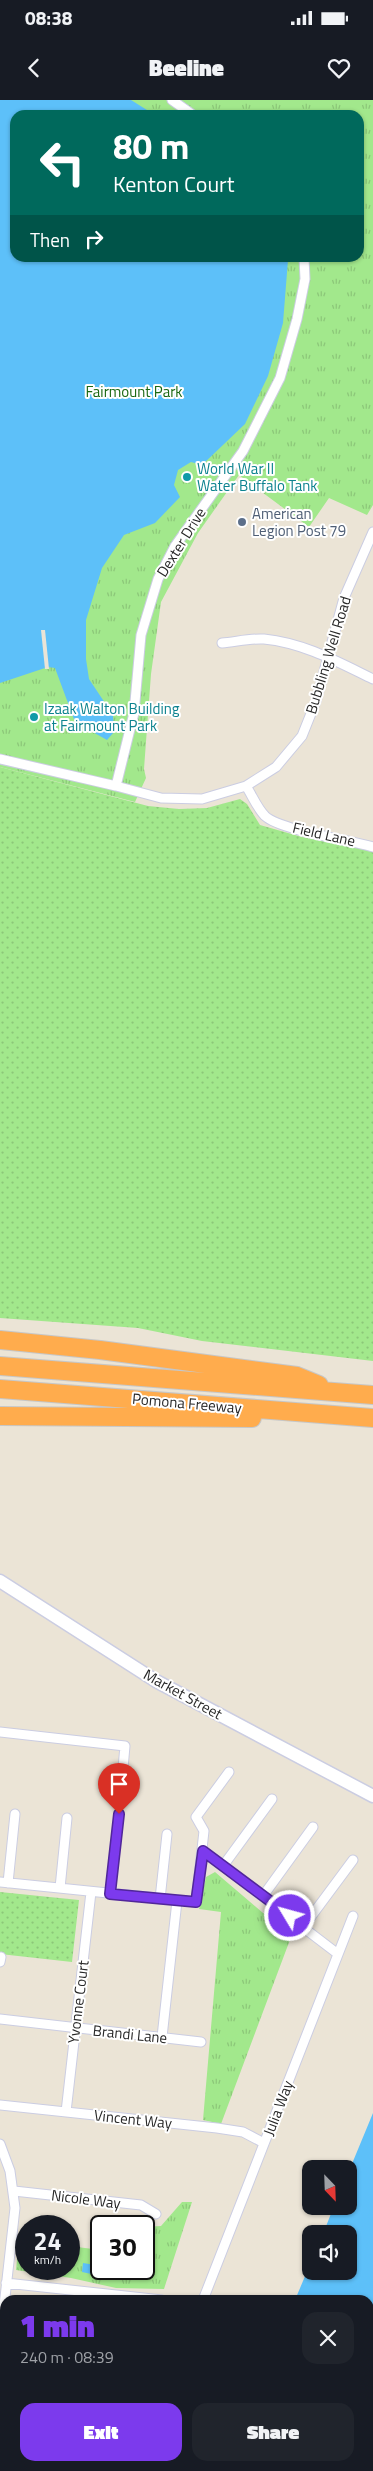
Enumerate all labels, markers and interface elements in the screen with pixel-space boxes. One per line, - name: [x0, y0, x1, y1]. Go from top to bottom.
- text: 08:38: [25, 3, 72, 32]
- text: Beeline: [149, 51, 224, 85]
- icon: back: [20, 54, 48, 82]
- icon: heart: [325, 54, 353, 82]
- text: 80 m: [113, 119, 189, 173]
- icon: left: [30, 130, 95, 195]
- text: Kenton Court: [113, 167, 234, 201]
- text: Then: [30, 225, 70, 254]
- icon: right: [80, 225, 108, 253]
- park label: Fairmount Park: [85, 380, 183, 403]
- place label: World War II Water Buffalo Tank: [197, 457, 318, 497]
- marker: World War II Water Buffalo Tank: [181, 471, 193, 483]
- place label: American Legion Post 79: [252, 502, 346, 542]
- street label: Dexter Drive: [151, 503, 211, 581]
- marker: American Legion Post 79: [236, 516, 248, 528]
- street label: Bubbling Well Road: [299, 593, 357, 717]
- place label: Izaak Walton Building at Fairmount Park: [44, 697, 180, 737]
- marker: Izaak Walton Building at Fairmount Park: [28, 711, 40, 723]
- street label: Field Lane: [290, 816, 358, 852]
- street label: Pomona Freeway: [131, 1387, 243, 1419]
- street label: Market Street: [139, 1663, 227, 1726]
- pin: [98, 1763, 140, 1814]
- icon: arrive: [105, 1770, 133, 1798]
- position arrow: [263, 1889, 315, 1941]
- street label: Yvonne Court: [61, 1958, 95, 2045]
- street label: Brandi Lane: [92, 2019, 168, 2049]
- street label: Julia Way: [257, 2077, 299, 2139]
- street label: Vincent Way: [93, 2103, 173, 2135]
- north arrow: [302, 2160, 358, 2215]
- map controls: [302, 2160, 357, 2280]
- street label: Nicole Way: [50, 2183, 122, 2215]
- speed limit sign: 30: [90, 2215, 155, 2280]
- text: 24: [33, 2222, 62, 2260]
- button: sound: [302, 2225, 357, 2280]
- text: km/h: [34, 2250, 61, 2269]
- text: 1 min: [20, 2303, 95, 2349]
- button: close: [302, 2312, 354, 2364]
- text: 240 m · 08:39: [20, 2345, 114, 2369]
- button: Exit: [20, 2403, 182, 2461]
- button: Share: [192, 2403, 354, 2461]

